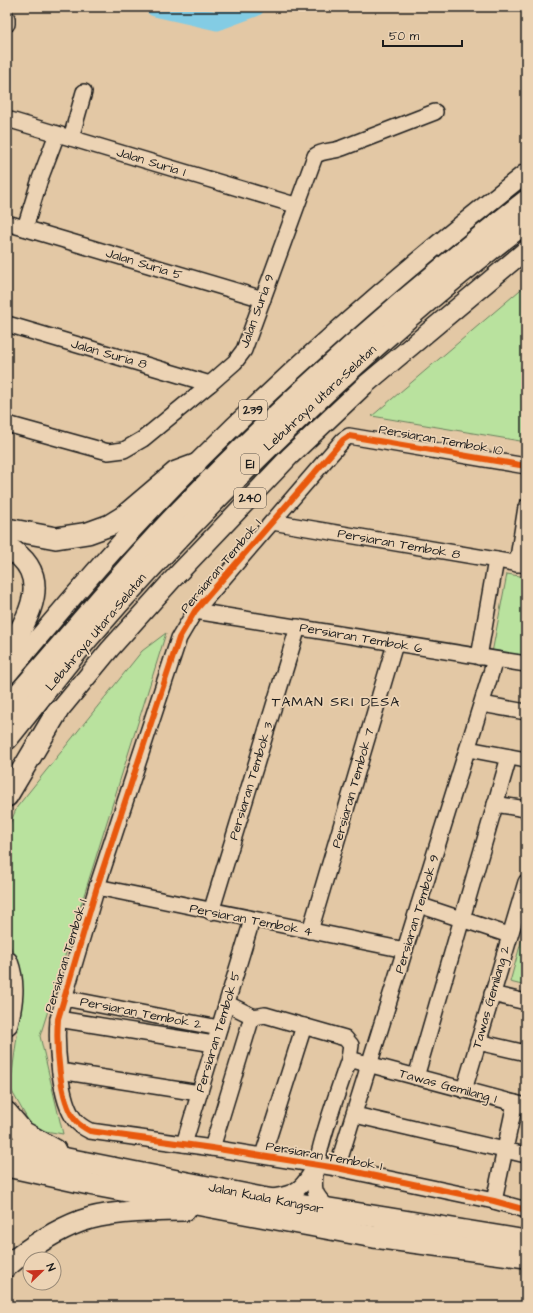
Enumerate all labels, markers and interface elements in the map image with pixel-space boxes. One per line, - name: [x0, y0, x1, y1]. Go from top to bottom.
- scale bar: [383, 22, 462, 48]
- text: 50 m: [389, 28, 420, 45]
- street label: Jalan Suria 1: [114, 143, 188, 181]
- street label: Jalan Suria 5: [104, 244, 184, 284]
- street label: Jalan Suria 9: [235, 272, 279, 350]
- street label: Jalan Suria 8: [69, 335, 150, 374]
- street label: Lebuhraya Utara–Selatan: [260, 340, 381, 456]
- road number: 239: [239, 400, 267, 420]
- street label: Persiaran Tembok 10: [377, 420, 505, 460]
- road number: E1: [241, 454, 259, 474]
- road number: 240: [234, 488, 266, 508]
- street label: Persiaran Tembok 1: [176, 515, 266, 617]
- street label: Persiaran Tembok 8: [336, 524, 462, 564]
- street label: Lebuhraya Utara–Selatan: [41, 569, 152, 695]
- street label: Persiaran Tembok 6: [298, 618, 424, 658]
- district label: TAMAN SRI DESA: [272, 692, 400, 712]
- street label: Persiaran Tembok 3: [224, 719, 278, 842]
- street label: Persiaran Tembok 7: [327, 726, 379, 850]
- street label: Persiaran Tembok 9: [390, 852, 444, 976]
- street label: Persiaran Tembok 1: [40, 897, 92, 1015]
- street label: Persiaran Tembok 4: [188, 899, 314, 941]
- street label: Tawas Gemilang 2: [468, 943, 515, 1051]
- street label: Persiaran Tembok 5: [191, 969, 245, 1095]
- street label: Persiaran Tembok 2: [79, 992, 204, 1034]
- street label: Tawas Gemilang 1: [397, 1064, 499, 1109]
- street label: Persiaran Tembok 1: [264, 1137, 384, 1175]
- street label: Jalan Kuala Kangsar: [207, 1178, 325, 1219]
- north arrow: [22, 1251, 62, 1291]
- text: N: [42, 1261, 59, 1273]

